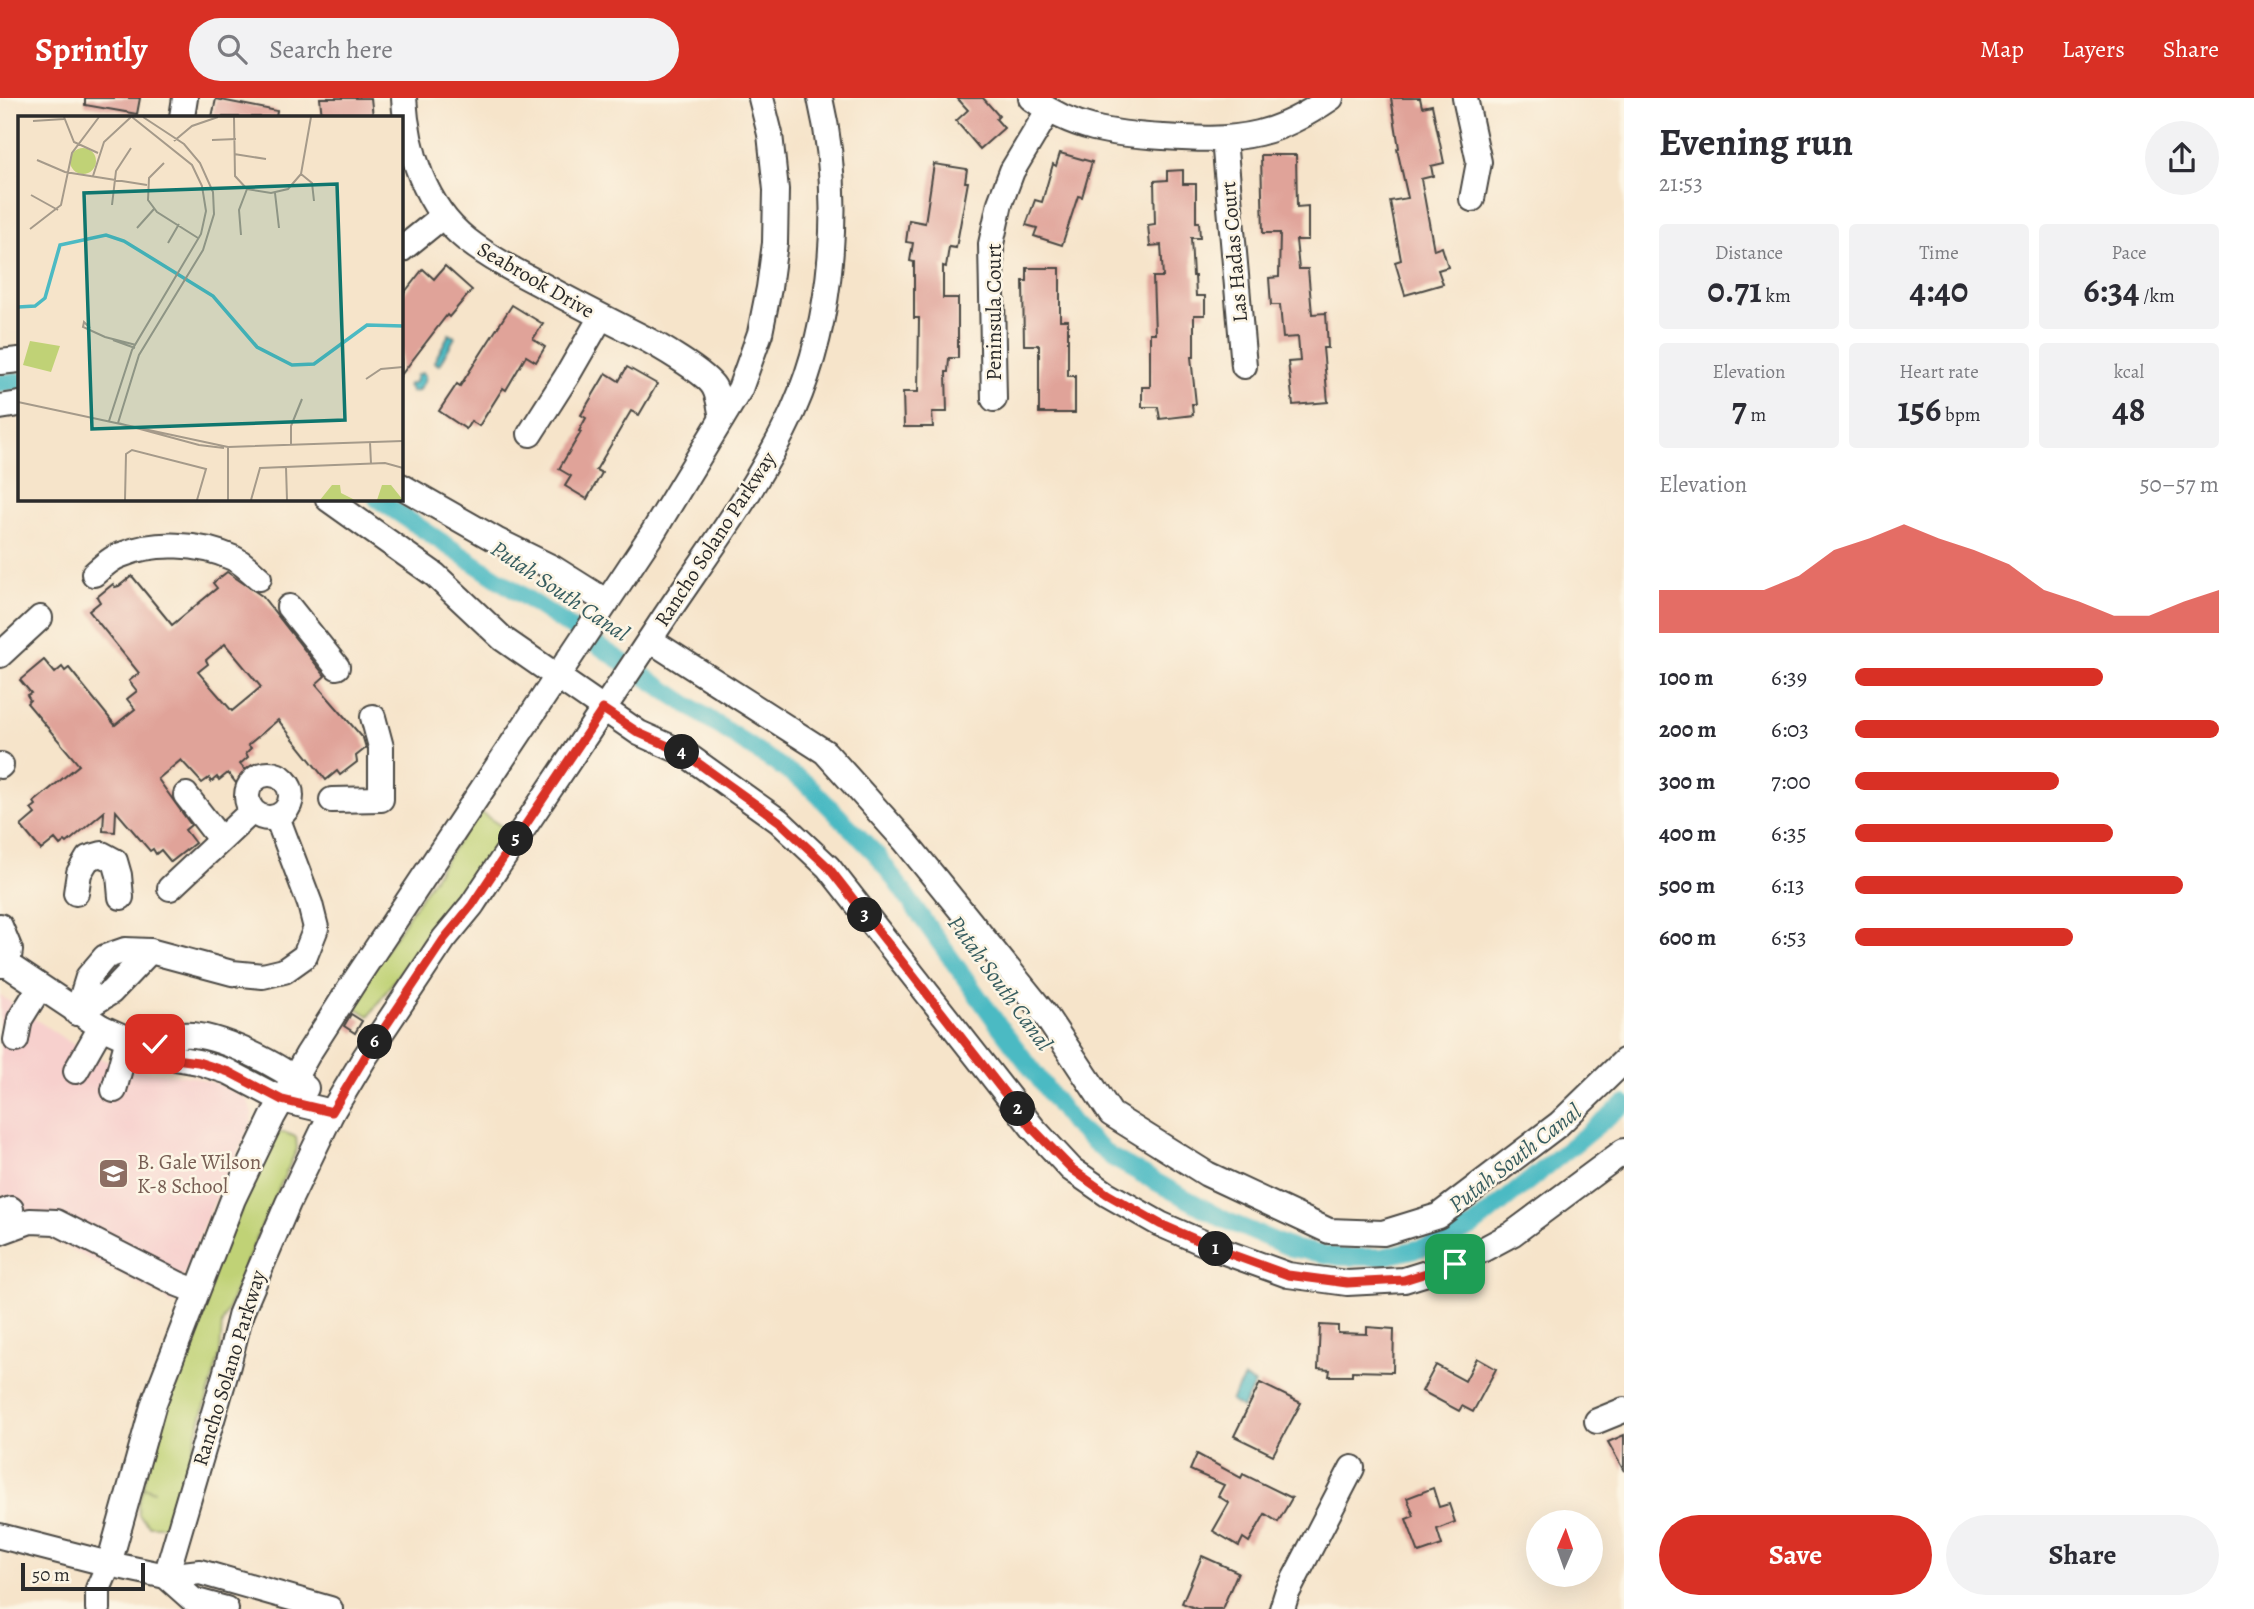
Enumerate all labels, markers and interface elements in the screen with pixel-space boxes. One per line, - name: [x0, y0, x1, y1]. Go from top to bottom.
- search box: [189, 18, 679, 81]
- text: Sprintly: [35, 27, 147, 72]
- icon: search: [213, 30, 251, 68]
- text: Search here: [269, 32, 393, 67]
- text: Map: [1980, 33, 2024, 65]
- text: Layers: [2062, 33, 2125, 65]
- text: Share: [2163, 33, 2219, 65]
- inset map: [18, 116, 402, 500]
- text: Evening run: [1659, 116, 1853, 168]
- button: share: [2145, 121, 2219, 195]
- text: 21:53: [1659, 168, 1703, 199]
- street label: Las Hadas Court: [1214, 180, 1254, 324]
- street label: Seabrook Drive: [472, 235, 600, 325]
- text: Distance: [1715, 240, 1783, 266]
- text: Time: [1919, 240, 1959, 266]
- text: Pace: [2111, 240, 2147, 266]
- street label: Peninsula Court: [980, 243, 1008, 381]
- text: 0.71: [1707, 266, 1762, 314]
- text: 4:40: [1910, 266, 1968, 314]
- text: 6:34: [2083, 266, 2139, 314]
- text: km: [1762, 283, 1791, 309]
- text: /km: [2139, 283, 2175, 309]
- text: Elevation: [1713, 359, 1785, 385]
- text: Heart rate: [1899, 359, 1979, 385]
- text: kcal: [2114, 359, 2144, 385]
- text: 7: [1732, 385, 1747, 433]
- text: 156: [1897, 385, 1941, 433]
- text: 48: [2112, 385, 2146, 433]
- text: m: [1747, 402, 1766, 428]
- text: bpm: [1941, 402, 1981, 428]
- street label: Rancho Solano Parkway: [648, 446, 782, 632]
- text: Elevation: [1659, 469, 1747, 500]
- text: 50–57 m: [2140, 469, 2219, 500]
- water label: Putah South Canal: [485, 533, 635, 649]
- text: 100 m: [1659, 662, 1714, 693]
- text: 6:39: [1771, 662, 1807, 693]
- text: 200 m: [1659, 714, 1717, 745]
- text: 6:03: [1771, 714, 1809, 745]
- pin: 4: [664, 734, 700, 770]
- text: 4: [677, 738, 686, 764]
- text: 300 m: [1659, 766, 1715, 797]
- text: 7:00: [1771, 766, 1811, 797]
- text: 400 m: [1659, 818, 1716, 849]
- text: 6:35: [1771, 818, 1807, 849]
- pin: 5: [498, 822, 534, 856]
- text: 5: [511, 825, 520, 851]
- text: 500 m: [1659, 870, 1715, 901]
- text: 6:13: [1771, 870, 1805, 901]
- pin: 3: [848, 898, 882, 932]
- text: 3: [860, 901, 869, 927]
- water label: Putah South Canal: [940, 909, 1060, 1057]
- text: 600 m: [1659, 922, 1716, 953]
- text: 6:53: [1771, 922, 1807, 953]
- pin: [125, 1014, 185, 1074]
- pin: 6: [358, 1024, 392, 1060]
- icon: check: [136, 1025, 174, 1063]
- text: 6: [370, 1028, 379, 1054]
- pin: 2: [1000, 1091, 1036, 1126]
- text: 2: [1013, 1095, 1022, 1121]
- water label: Putah South Canal: [1442, 1096, 1588, 1220]
- place label: B. Gale Wilson K-8 School: [137, 1148, 261, 1200]
- school or university icon: B. Gale Wilson K-8 School: [97, 1157, 131, 1191]
- pin: 1: [1198, 1232, 1234, 1266]
- pin: [1425, 1234, 1485, 1294]
- text: 1: [1212, 1235, 1219, 1261]
- icon: arrive: [1436, 1245, 1474, 1283]
- street label: Rancho Solano Parkway: [186, 1266, 272, 1469]
- north arrow: [1526, 1510, 1603, 1587]
- map controls: [1526, 1510, 1603, 1587]
- button: Save: [1659, 1515, 1932, 1595]
- button: Share: [1946, 1515, 2219, 1595]
- scale bar: [21, 1560, 145, 1592]
- text: 50 m: [32, 1562, 70, 1588]

